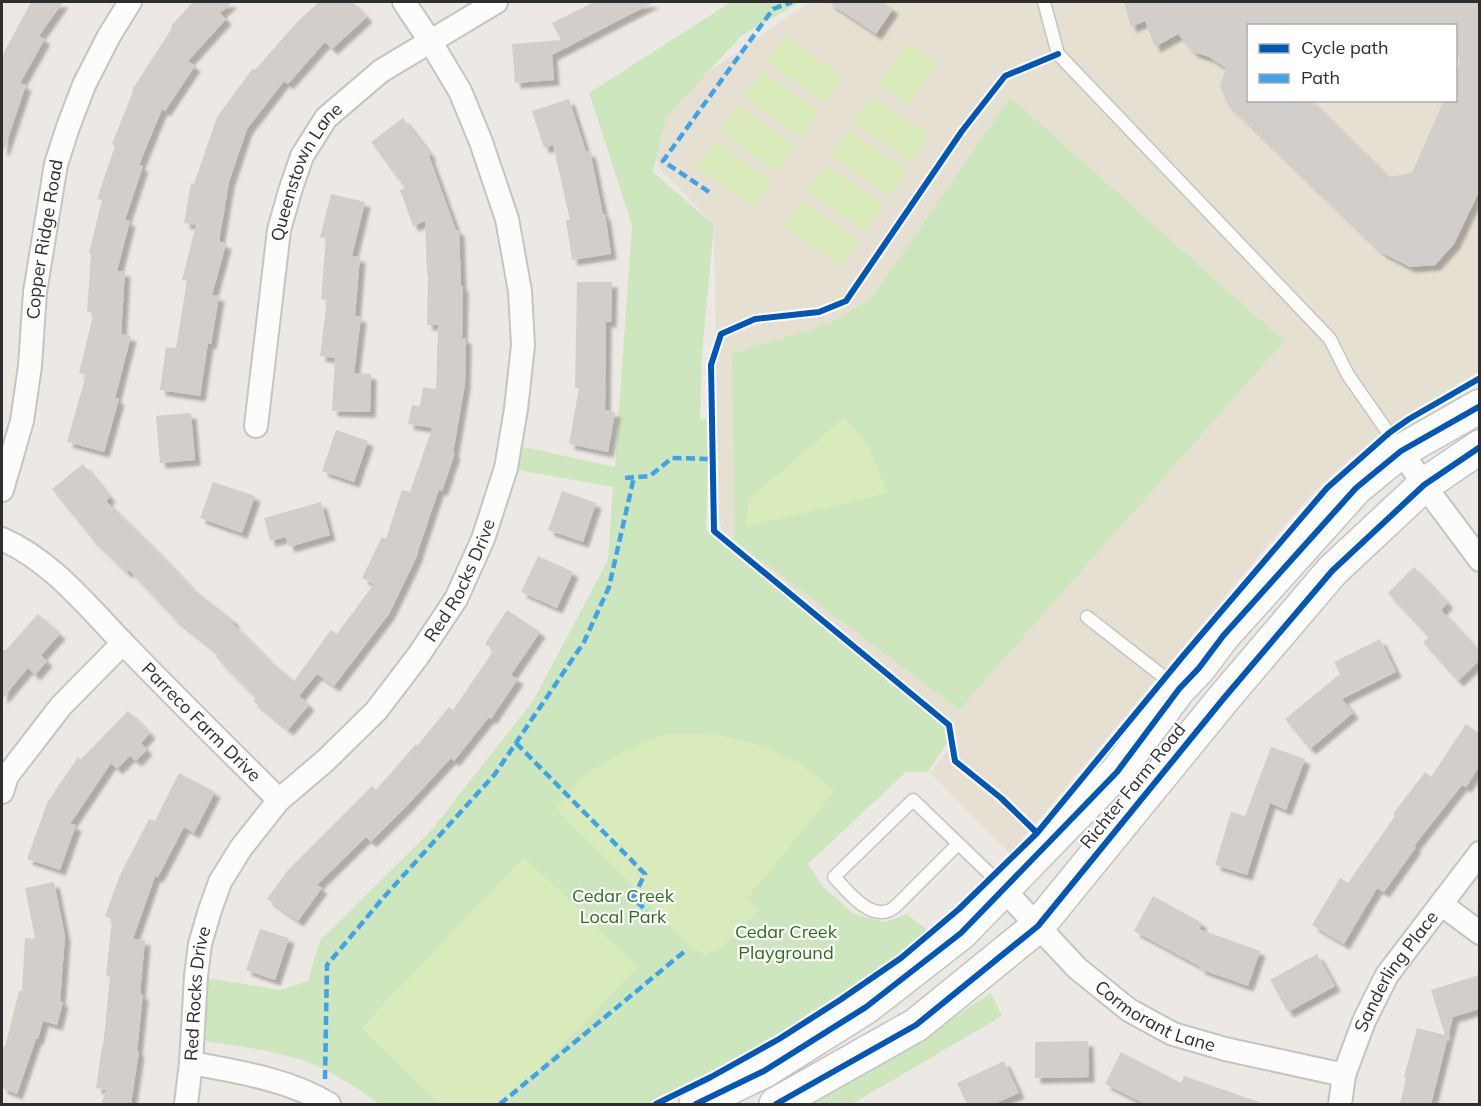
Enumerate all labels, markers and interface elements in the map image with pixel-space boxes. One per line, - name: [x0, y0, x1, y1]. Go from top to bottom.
- legend: [1247, 24, 1457, 102]
- text: Cycle path: [1301, 36, 1388, 59]
- text: Path: [1301, 66, 1340, 89]
- street label: Queenstown Lane: [266, 97, 347, 242]
- street label: Copper Ridge Road: [21, 158, 68, 320]
- street label: Red Rocks Drive: [419, 516, 500, 646]
- street label: Parreco Farm Drive: [137, 657, 266, 786]
- street label: Richter Farm Road: [1075, 718, 1190, 853]
- park label: Cedar Creek Local Park: [572, 884, 675, 928]
- street label: Sanderling Place: [1349, 906, 1443, 1035]
- park label: Cedar Creek Playground: [735, 920, 838, 964]
- street label: Red Rocks Drive: [179, 923, 216, 1062]
- street label: Cormorant Lane: [1090, 975, 1218, 1057]

